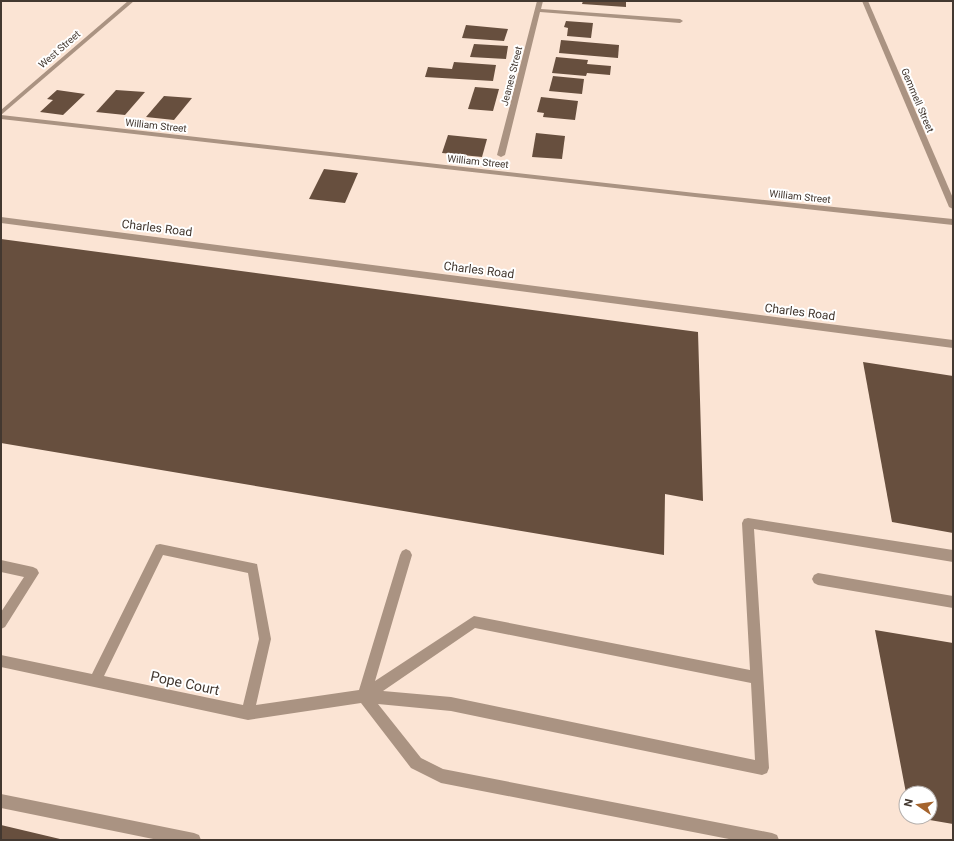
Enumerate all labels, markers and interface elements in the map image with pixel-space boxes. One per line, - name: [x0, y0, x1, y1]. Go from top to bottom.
- street label: West Street: [36, 28, 82, 70]
- street label: Jeanes Street: [499, 45, 524, 107]
- street label: Gemmell Street: [899, 66, 936, 134]
- street label: William Street: [125, 117, 187, 134]
- street label: William Street: [447, 153, 509, 170]
- street label: William Street: [769, 188, 831, 205]
- street label: Charles Road: [121, 217, 193, 239]
- street label: Charles Road: [443, 259, 515, 281]
- street label: Charles Road: [764, 301, 836, 323]
- street label: Pope Court: [149, 668, 221, 698]
- north arrow: [898, 785, 938, 825]
- text: N: [902, 797, 916, 808]

